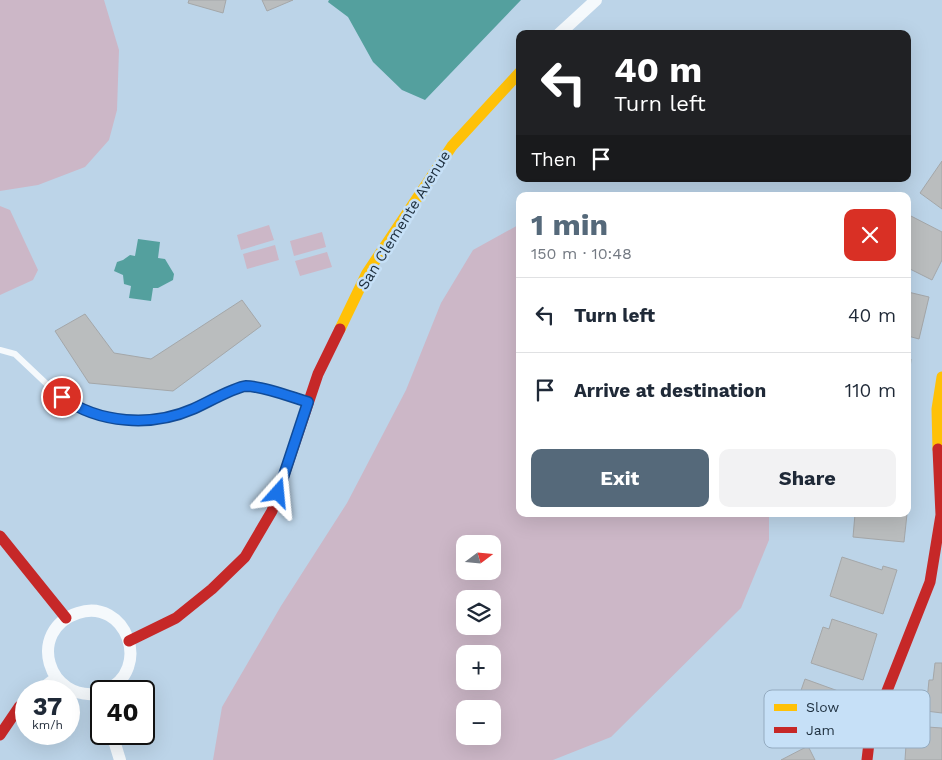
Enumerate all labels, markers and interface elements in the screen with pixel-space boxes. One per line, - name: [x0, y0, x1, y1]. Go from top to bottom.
- text: 40 m: [614, 49, 702, 91]
- icon: left: [531, 50, 596, 115]
- text: Turn left: [614, 91, 706, 116]
- icon: arrive: [587, 145, 615, 173]
- street label: San Clemente Avenue: [354, 147, 454, 293]
- text: Then: [531, 148, 577, 171]
- text: 1 min: [531, 207, 608, 242]
- button: close: [844, 209, 896, 261]
- text: 150 m · 10:48: [531, 244, 632, 263]
- icon: left: [531, 301, 559, 329]
- text: Turn left: [574, 304, 655, 327]
- text: 40 m: [848, 304, 896, 327]
- pin: [41, 376, 83, 418]
- icon: arrive: [531, 376, 559, 404]
- text: Arrive at destination: [574, 379, 766, 402]
- text: 110 m: [845, 379, 896, 402]
- icon: arrive: [48, 383, 76, 411]
- button: Exit: [531, 449, 709, 507]
- button: Share: [719, 449, 896, 507]
- position arrow: [251, 466, 303, 518]
- north arrow: [456, 535, 501, 580]
- map controls: [456, 535, 501, 745]
- button: layers: [456, 590, 501, 635]
- button: +: [456, 645, 501, 690]
- speed limit sign: 40: [90, 680, 155, 745]
- legend: [764, 690, 930, 748]
- text: 37: [33, 692, 62, 721]
- text: Slow: [806, 699, 839, 715]
- button: −: [456, 700, 501, 745]
- text: km/h: [32, 718, 63, 732]
- text: Jam: [806, 722, 835, 738]

